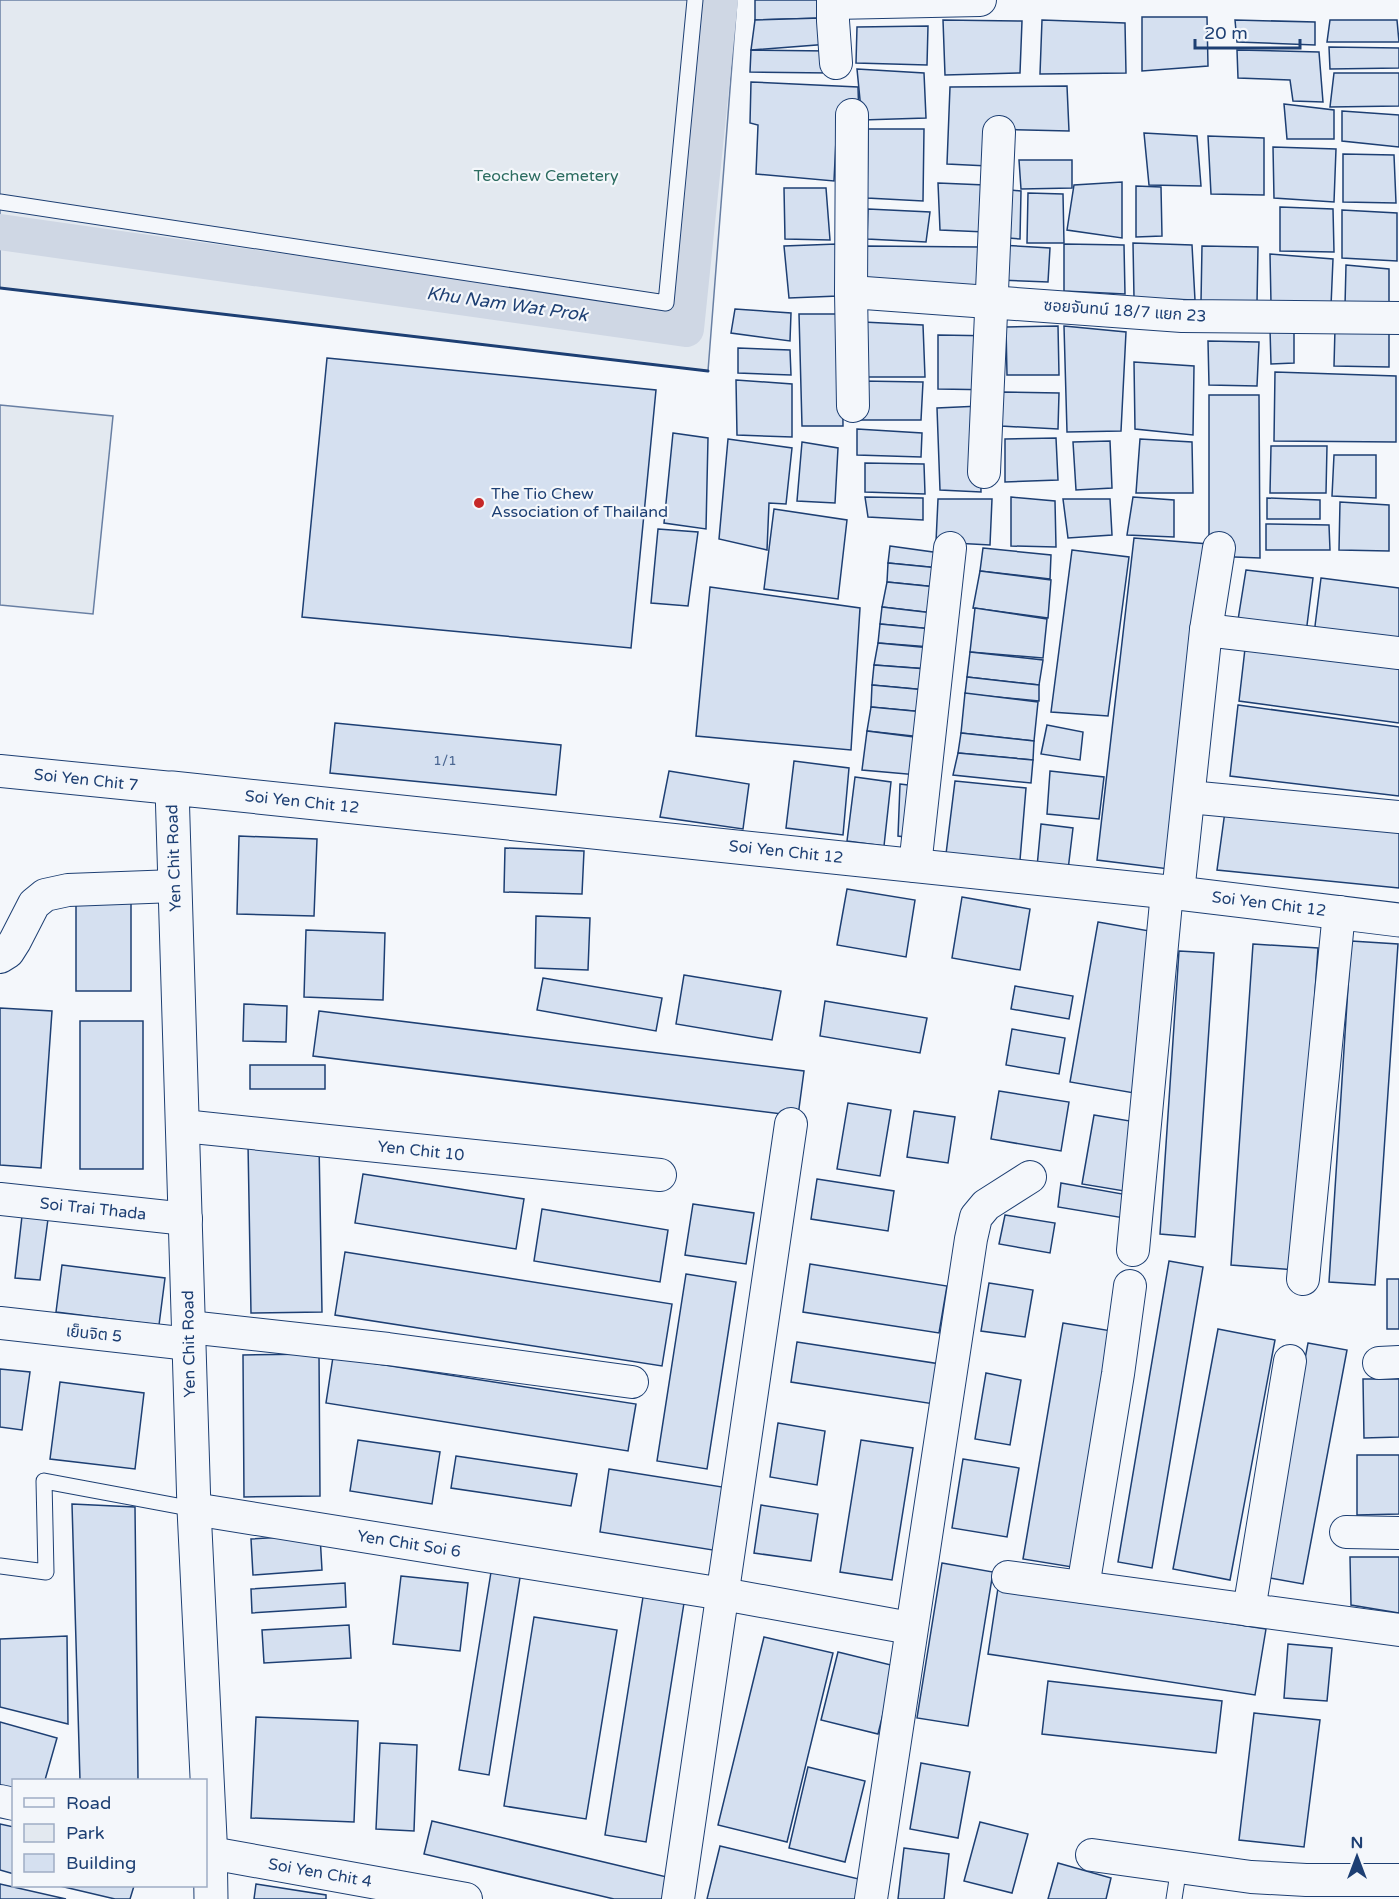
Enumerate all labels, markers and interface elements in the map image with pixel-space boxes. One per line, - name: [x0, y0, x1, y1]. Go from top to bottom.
- scale bar: [1195, 12, 1300, 50]
- text: 20 m: [1204, 22, 1248, 44]
- park label: Teochew Cemetery: [473, 166, 619, 186]
- water label: Khu Nam Wat Prok: [425, 282, 590, 326]
- street label: ซอยจันทน์ 18/7 แยก 23: [1043, 295, 1207, 327]
- place label: The Tio Chew Association of Thailand: [491, 484, 668, 522]
- marker: The Tio Chew Association of Thailand: [472, 496, 486, 510]
- house number: 1/1: [433, 752, 457, 769]
- street label: Soi Yen Chit 7: [33, 765, 139, 795]
- street label: Soi Yen Chit 12: [244, 786, 360, 818]
- street label: Yen Chit Road: [162, 804, 186, 912]
- street label: Soi Yen Chit 12: [728, 836, 844, 868]
- street label: Soi Yen Chit 12: [1211, 887, 1327, 921]
- street label: Yen Chit 10: [377, 1136, 465, 1166]
- street label: Soi Trai Thada: [39, 1193, 147, 1225]
- street label: Yen Chit Road: [178, 1290, 200, 1398]
- street label: เย็นจิต 5: [65, 1321, 123, 1347]
- street label: Yen Chit Soi 6: [356, 1526, 462, 1562]
- legend: [12, 1779, 207, 1887]
- text: Road: [66, 1792, 111, 1814]
- text: Park: [66, 1822, 105, 1844]
- north arrow: [1327, 1827, 1387, 1887]
- text: N: [1351, 1833, 1363, 1853]
- text: Building: [66, 1852, 136, 1874]
- street label: Soi Yen Chit 4: [267, 1854, 373, 1892]

